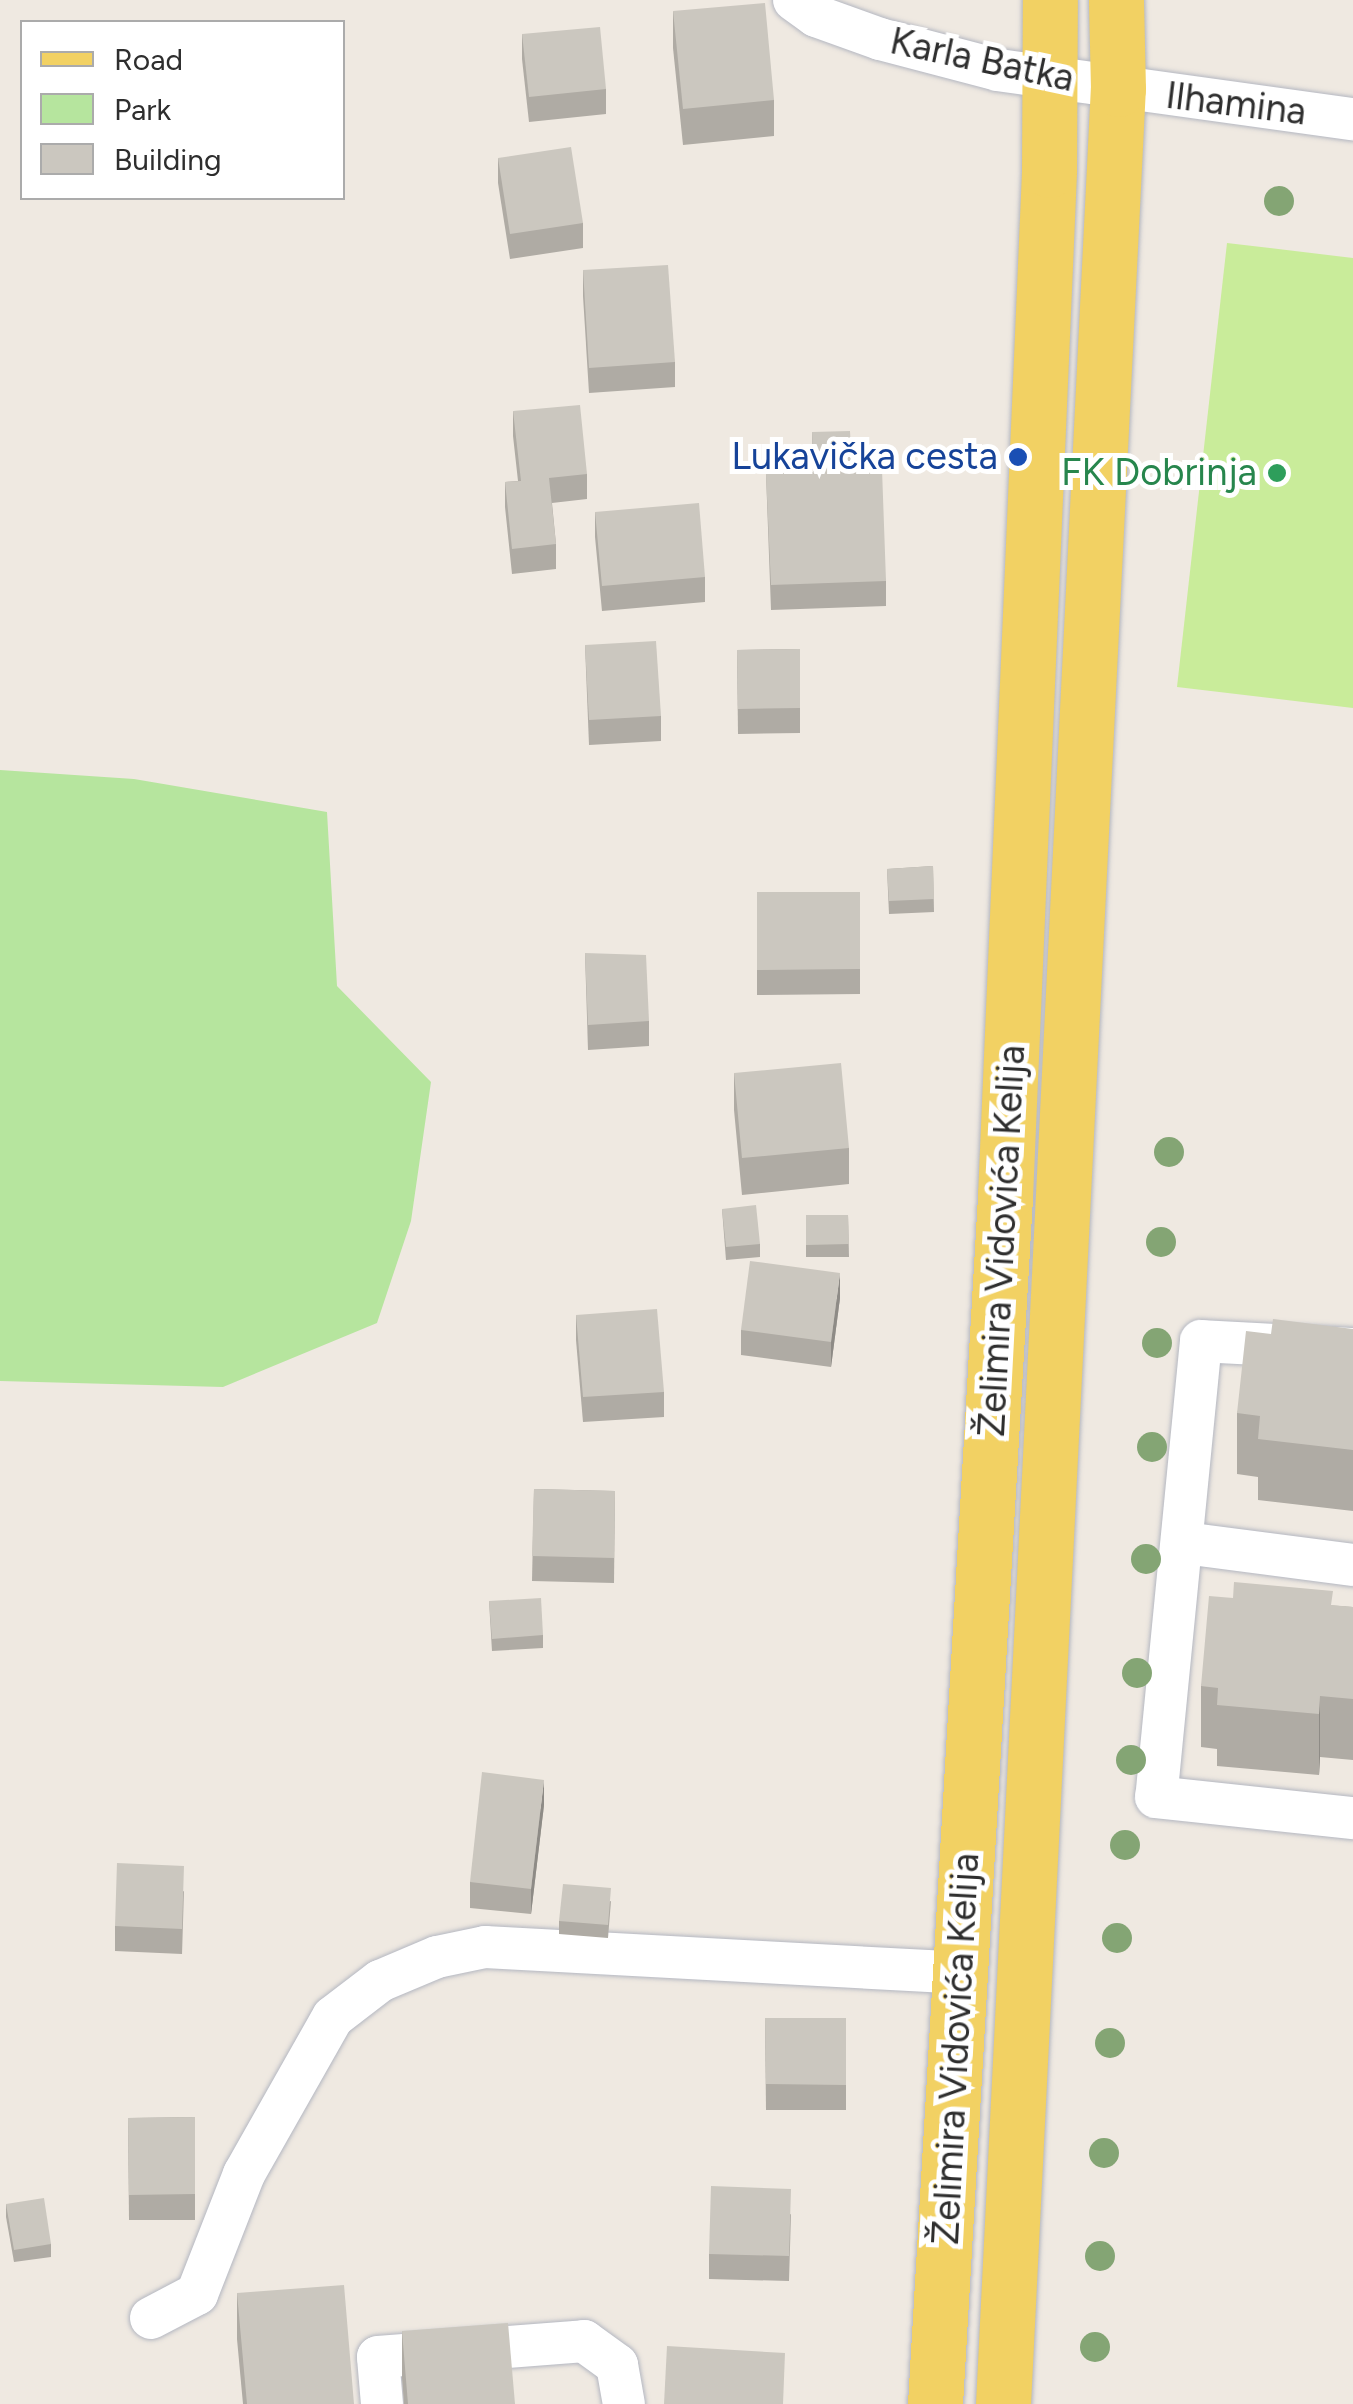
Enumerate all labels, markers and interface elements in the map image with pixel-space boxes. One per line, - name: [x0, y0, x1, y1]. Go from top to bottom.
- street label: Karla Batka: [886, 18, 1078, 102]
- legend: [20, 20, 345, 200]
- text: Road: [114, 41, 183, 78]
- street label: Ilhamina: [1163, 73, 1309, 135]
- text: Park: [114, 91, 171, 128]
- text: Building: [114, 141, 222, 178]
- place label: Lukavička cesta: [731, 434, 998, 480]
- marker: Lukavička cesta: [1007, 446, 1029, 468]
- place label: FK Dobrinja: [1061, 450, 1257, 496]
- marker: FK Dobrinja: [1266, 462, 1288, 484]
- street label: Želimira Vidovića Kelija: [969, 1044, 1035, 1438]
- street label: Želimira Vidovića Kelija: [923, 1852, 989, 2246]

